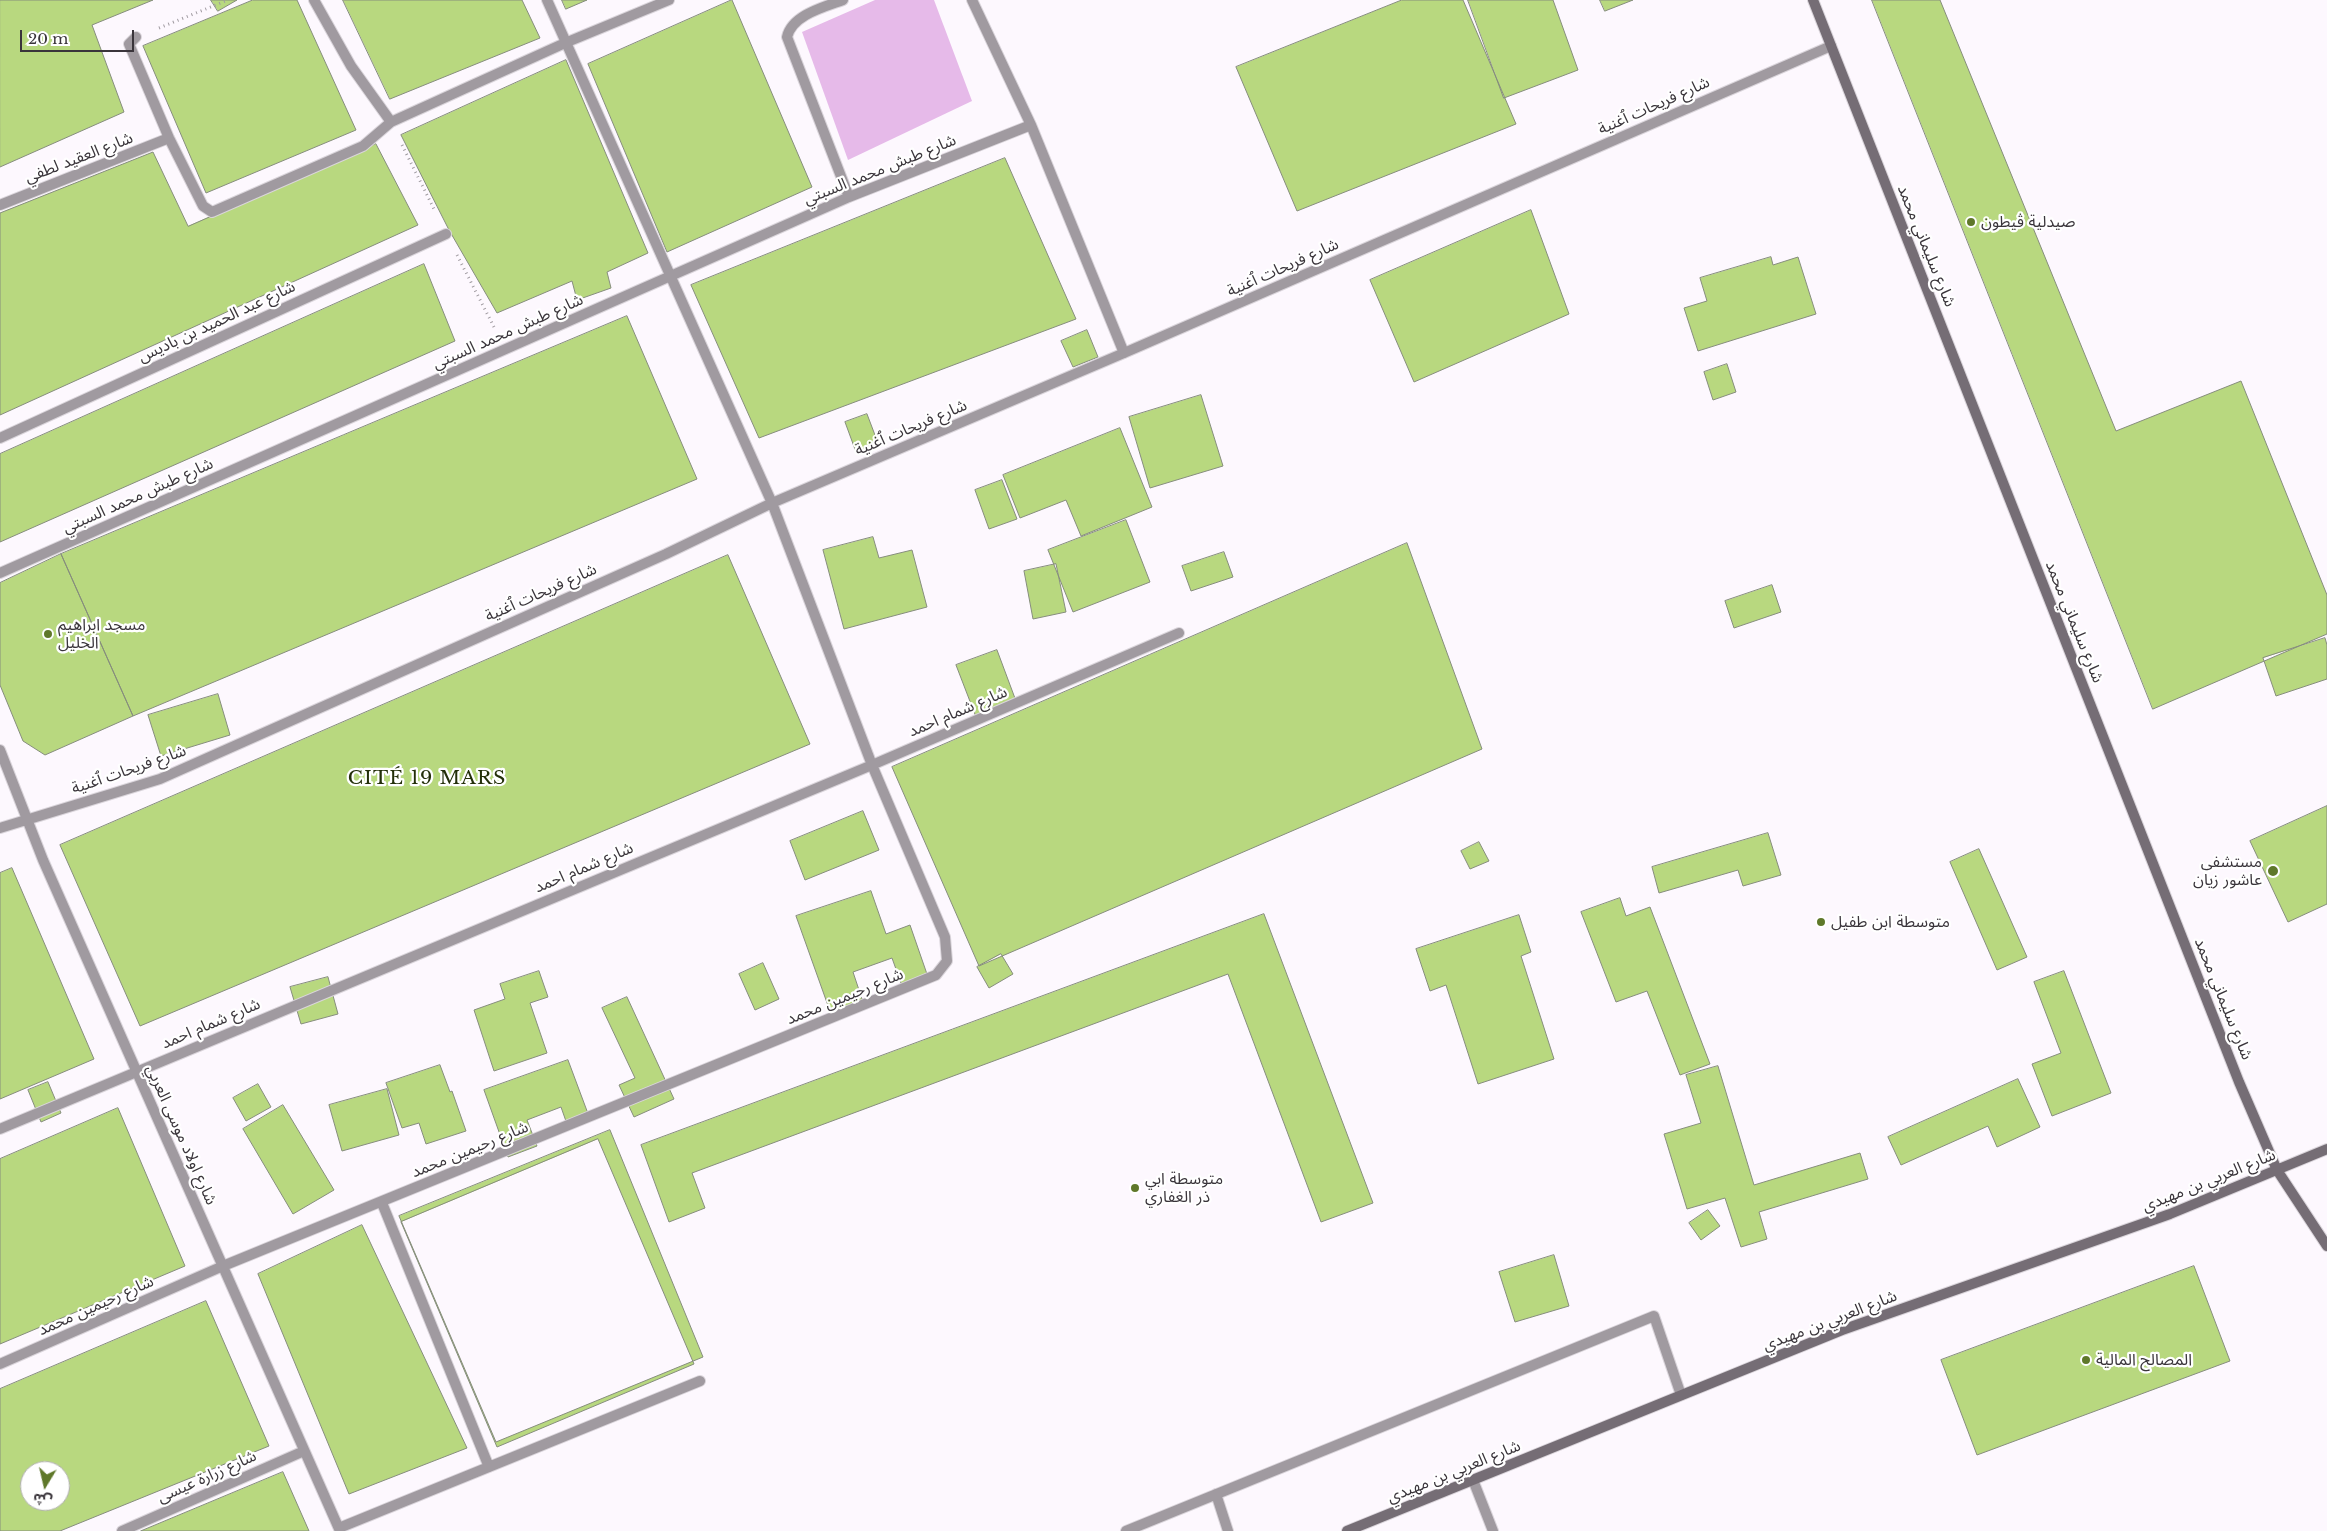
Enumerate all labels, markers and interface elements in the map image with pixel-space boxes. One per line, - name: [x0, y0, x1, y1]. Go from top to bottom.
- scale bar: [22, 20, 136, 52]
- text: 20 m: [28, 29, 68, 48]
- street label: شارع فريحات ٱغنية: [1595, 73, 1713, 139]
- street label: شارع العقيد لطفي: [22, 129, 136, 187]
- street label: شارع طبش محمد السبتي: [801, 131, 959, 209]
- street label: شارع سليماني محمد: [1893, 182, 1959, 310]
- place label: صيدلية ڨيطون: [1981, 212, 2075, 232]
- marker: صيدلية ڨيطون: [1965, 216, 1977, 228]
- street label: شارع فريحات ٱغنية: [1224, 235, 1342, 301]
- street label: شارع عبد الحميد بن باديس: [135, 277, 299, 367]
- street label: شارع طبش محمد السبتي: [430, 290, 586, 374]
- street label: شارع فريحات ٱغنية: [852, 396, 970, 460]
- street label: شارع طبش محمد السبتي: [60, 454, 216, 538]
- street label: شارع سليماني محمد: [2041, 558, 2107, 686]
- street label: شارع فريحات ٱغنية: [482, 560, 600, 626]
- place label: مسجد ابراهيم الخليل: [58, 615, 145, 653]
- marker: مسجد ابراهيم الخليل: [42, 628, 54, 640]
- street label: شارع شمام احمد: [906, 683, 1010, 741]
- street label: شارع فريحات ٱغنية: [69, 741, 189, 799]
- district label: CITÉ 19 MARS: [346, 768, 508, 790]
- street label: شارع شمام احمد: [532, 839, 636, 897]
- place label: مستشفى عاشور زيان: [2193, 852, 2262, 890]
- marker: مستشفى عاشور زيان: [2266, 864, 2280, 878]
- place label: متوسطة ابن طفيل: [1831, 912, 1950, 932]
- marker: متوسطة ابن طفيل: [1815, 916, 1827, 928]
- street label: شارع سليماني محمد: [2190, 935, 2256, 1063]
- street label: شارع رحيمين محمد: [784, 965, 906, 1029]
- street label: شارع شمام احمد: [159, 995, 263, 1053]
- street label: شارع اولاد موسى العربي: [141, 1062, 221, 1208]
- street label: شارع رحيمين محمد: [409, 1118, 531, 1182]
- street label: شارع العربي بن مهيدي: [2139, 1145, 2279, 1217]
- place label: متوسطة ابي ذر الغفاري: [1145, 1169, 1223, 1207]
- marker: متوسطة ابي ذر الغفاري: [1129, 1182, 1141, 1194]
- street label: شارع رحيمين محمد: [35, 1272, 157, 1340]
- street label: شارع العربي بن مهيدي: [1760, 1287, 1900, 1355]
- place label: المصالح المالية: [2096, 1350, 2192, 1370]
- marker: المصالح المالية: [2080, 1354, 2092, 1366]
- street label: شارع العربي بن مهيدي: [1384, 1436, 1524, 1508]
- street label: شارع زرارة عيسى: [154, 1447, 260, 1507]
- north arrow: [20, 1461, 70, 1511]
- text: ش: [32, 1489, 54, 1510]

